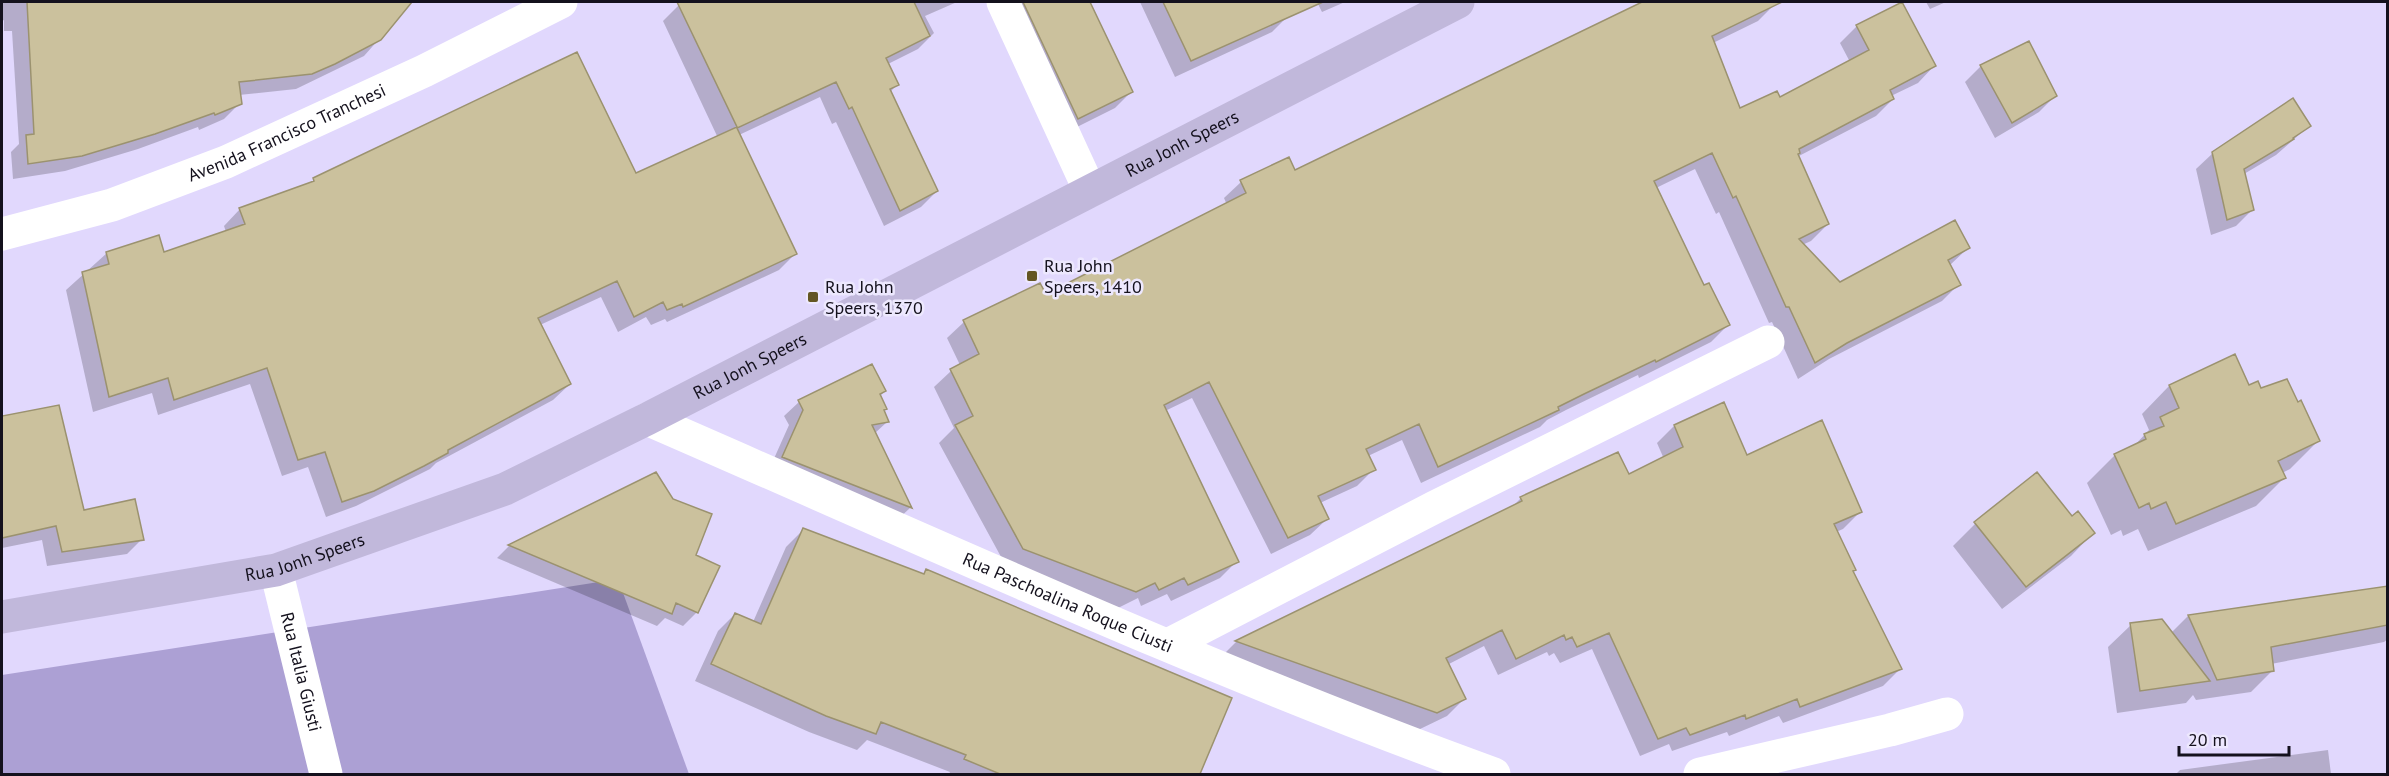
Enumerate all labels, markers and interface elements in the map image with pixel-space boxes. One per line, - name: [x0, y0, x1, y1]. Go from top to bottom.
- street label: Avenida Francisco Tranchesi: [184, 78, 389, 186]
- street label: Rua Jonh Speers: [1121, 105, 1243, 182]
- place label: Rua John Speers, 1410: [1044, 254, 1142, 298]
- marker: Rua John Speers, 1410: [1025, 269, 1039, 283]
- place label: Rua John Speers, 1370: [825, 275, 923, 319]
- marker: Rua John Speers, 1370: [806, 290, 820, 304]
- street label: Rua Jonh Speers: [689, 327, 810, 404]
- street label: Rua Jonh Speers: [243, 528, 368, 586]
- street label: Rua Paschoalina Roque Ciusti: [959, 547, 1176, 657]
- street label: Rua Italia Giusti: [276, 610, 327, 734]
- scale bar: [2179, 719, 2288, 757]
- text: 20 m: [2188, 728, 2227, 751]

